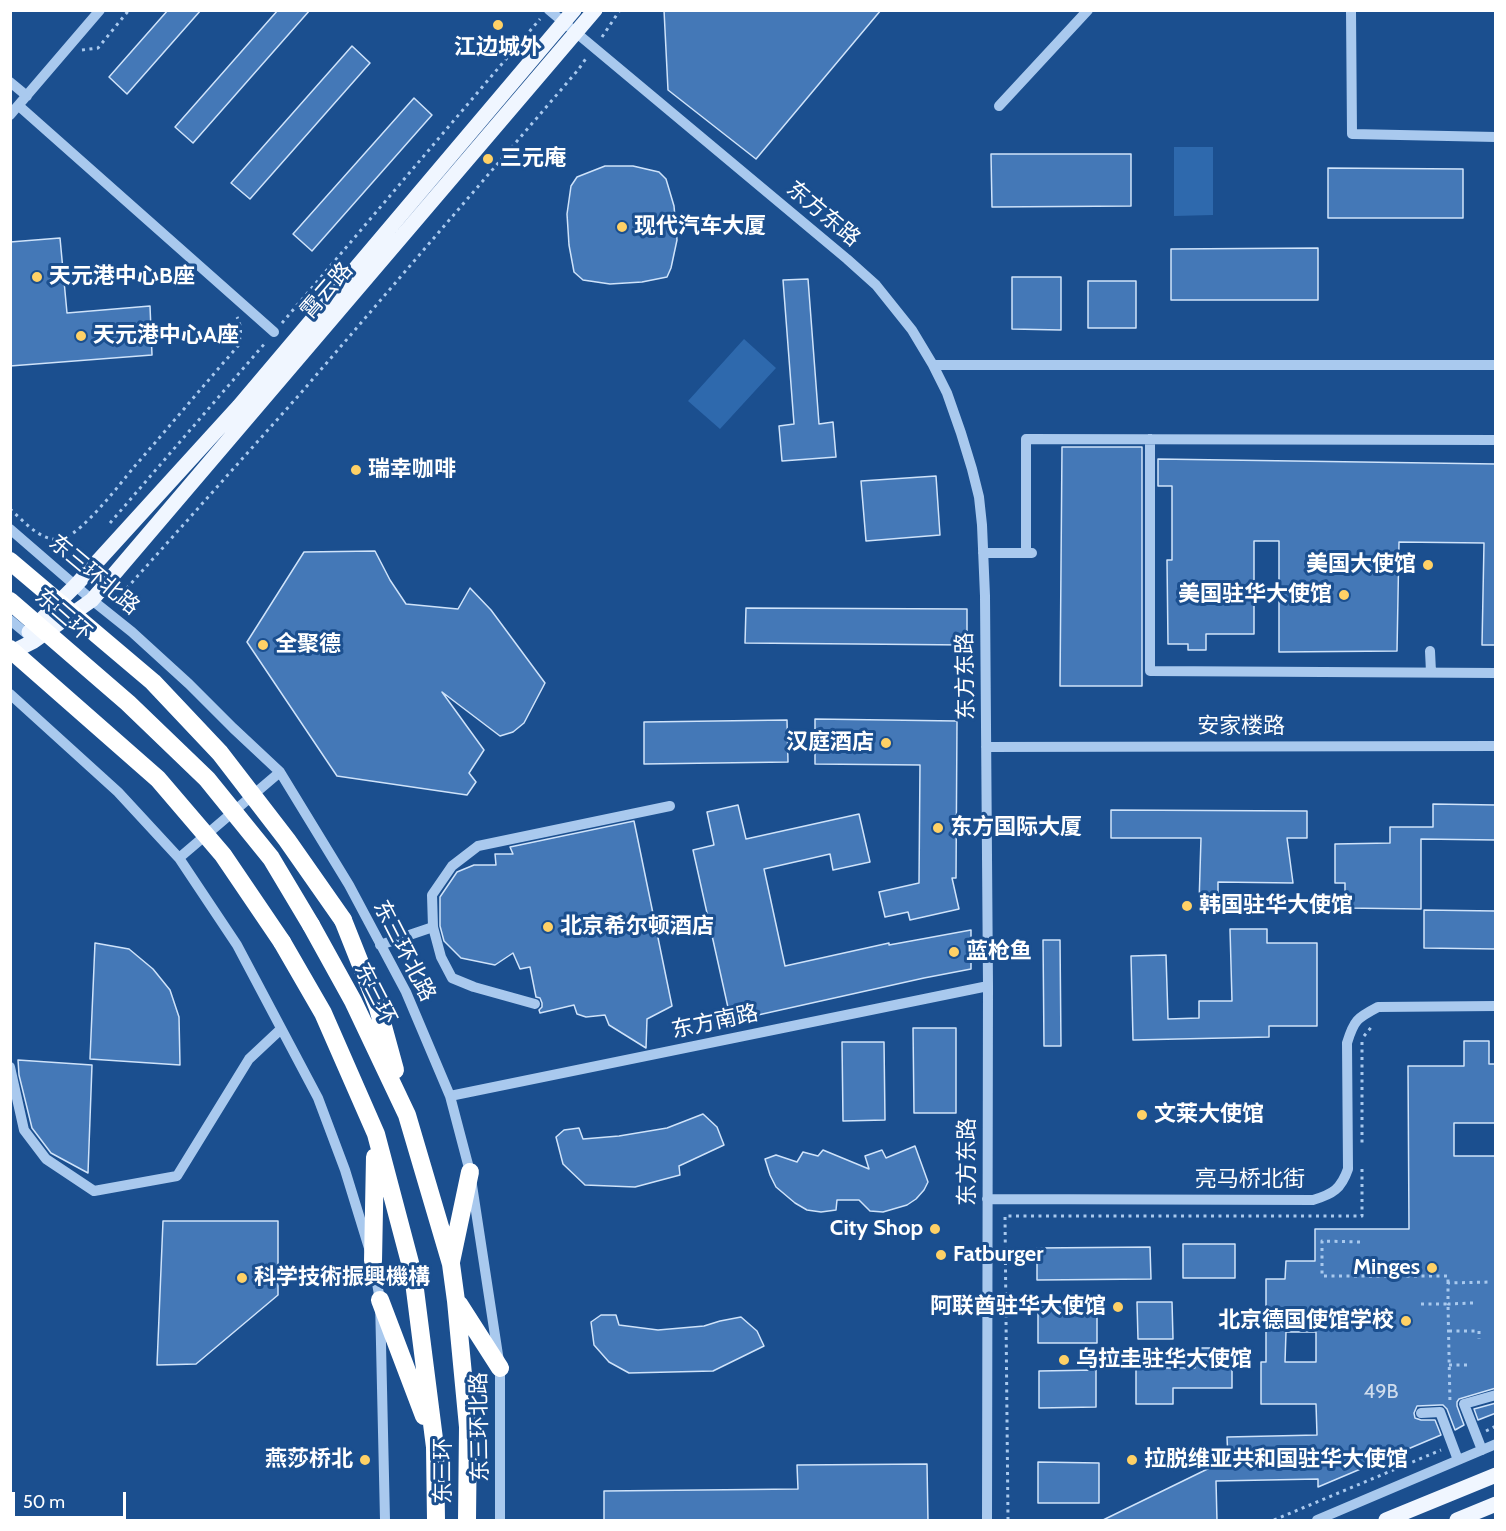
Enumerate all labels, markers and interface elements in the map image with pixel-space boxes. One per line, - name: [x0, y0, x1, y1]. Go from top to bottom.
- marker: 江边城外: [491, 18, 505, 32]
- place label: 江边城外: [454, 35, 542, 61]
- place label: 三元庵: [500, 146, 566, 172]
- marker: 三元庵: [481, 152, 495, 166]
- street label: 东方东路: [781, 176, 865, 252]
- place label: 现代汽车大厦: [634, 214, 766, 240]
- marker: 现代汽车大厦: [615, 220, 629, 234]
- street label: 霄云路: [295, 257, 359, 325]
- place label: 天元港中心B座: [49, 264, 195, 290]
- marker: 天元港中心B座: [30, 270, 44, 284]
- place label: 天元港中心A座: [93, 323, 239, 349]
- marker: 天元港中心A座: [74, 329, 88, 343]
- place label: 瑞幸咖啡: [368, 457, 456, 483]
- marker: 瑞幸咖啡: [349, 463, 363, 477]
- street label: 东三环北路: [43, 530, 145, 620]
- place label: 美国大使馆: [1306, 552, 1416, 578]
- marker: 美国大使馆: [1421, 558, 1435, 572]
- place label: 美国驻华大使馆: [1178, 582, 1332, 608]
- street label: 东三环: [29, 583, 97, 647]
- marker: 美国驻华大使馆: [1337, 588, 1351, 602]
- place label: 全聚德: [275, 632, 341, 658]
- street label: 东方东路: [952, 632, 980, 720]
- marker: 全聚德: [256, 638, 270, 652]
- street label: 安家楼路: [1197, 714, 1285, 740]
- place label: 汉庭酒店: [786, 730, 874, 756]
- marker: 汉庭酒店: [879, 736, 893, 750]
- place label: 东方国际大厦: [950, 815, 1082, 841]
- marker: 东方国际大厦: [931, 821, 945, 835]
- place label: 韩国驻华大使馆: [1199, 893, 1353, 919]
- street label: 东三环北路: [367, 896, 441, 1006]
- marker: 韩国驻华大使馆: [1180, 899, 1194, 913]
- place label: 北京希尔顿酒店: [560, 914, 714, 940]
- marker: 北京希尔顿酒店: [541, 920, 555, 934]
- place label: 蓝枪鱼: [966, 939, 1032, 965]
- marker: 蓝枪鱼: [947, 945, 961, 959]
- street label: 东三环: [348, 959, 402, 1029]
- street label: 东方南路: [669, 1000, 761, 1044]
- place label: 文莱大使馆: [1154, 1102, 1264, 1128]
- marker: 文莱大使馆: [1135, 1108, 1149, 1122]
- street label: 东方东路: [955, 1118, 981, 1206]
- street label: 亮马桥北街: [1195, 1167, 1305, 1193]
- place label: City Shop: [830, 1216, 923, 1242]
- marker: City Shop: [928, 1222, 942, 1236]
- place label: Fatburger: [953, 1242, 1043, 1268]
- marker: Fatburger: [934, 1248, 948, 1262]
- place label: Minges: [1353, 1255, 1420, 1281]
- marker: Minges: [1425, 1261, 1439, 1275]
- place label: 科学技術振興機構: [254, 1265, 430, 1291]
- marker: 科学技術振興機構: [235, 1271, 249, 1285]
- place label: 阿联酋驻华大使馆: [930, 1294, 1106, 1320]
- marker: 阿联酋驻华大使馆: [1111, 1300, 1125, 1314]
- place label: 北京德国使馆学校: [1218, 1308, 1394, 1334]
- marker: 北京德国使馆学校: [1399, 1314, 1413, 1328]
- place label: 乌拉圭驻华大使馆: [1076, 1347, 1252, 1373]
- marker: 乌拉圭驻华大使馆: [1057, 1353, 1071, 1367]
- street label: 东三环北路: [466, 1372, 494, 1482]
- house number: 49B: [1364, 1380, 1398, 1404]
- street label: 东三环: [431, 1438, 457, 1504]
- place label: 燕莎桥北: [265, 1447, 353, 1473]
- place label: 拉脱维亚共和国驻华大使馆: [1144, 1447, 1408, 1473]
- marker: 燕莎桥北: [358, 1453, 372, 1467]
- marker: 拉脱维亚共和国驻华大使馆: [1125, 1453, 1139, 1467]
- scale bar: [15, 1480, 129, 1518]
- text: 50 m: [23, 1491, 65, 1513]

